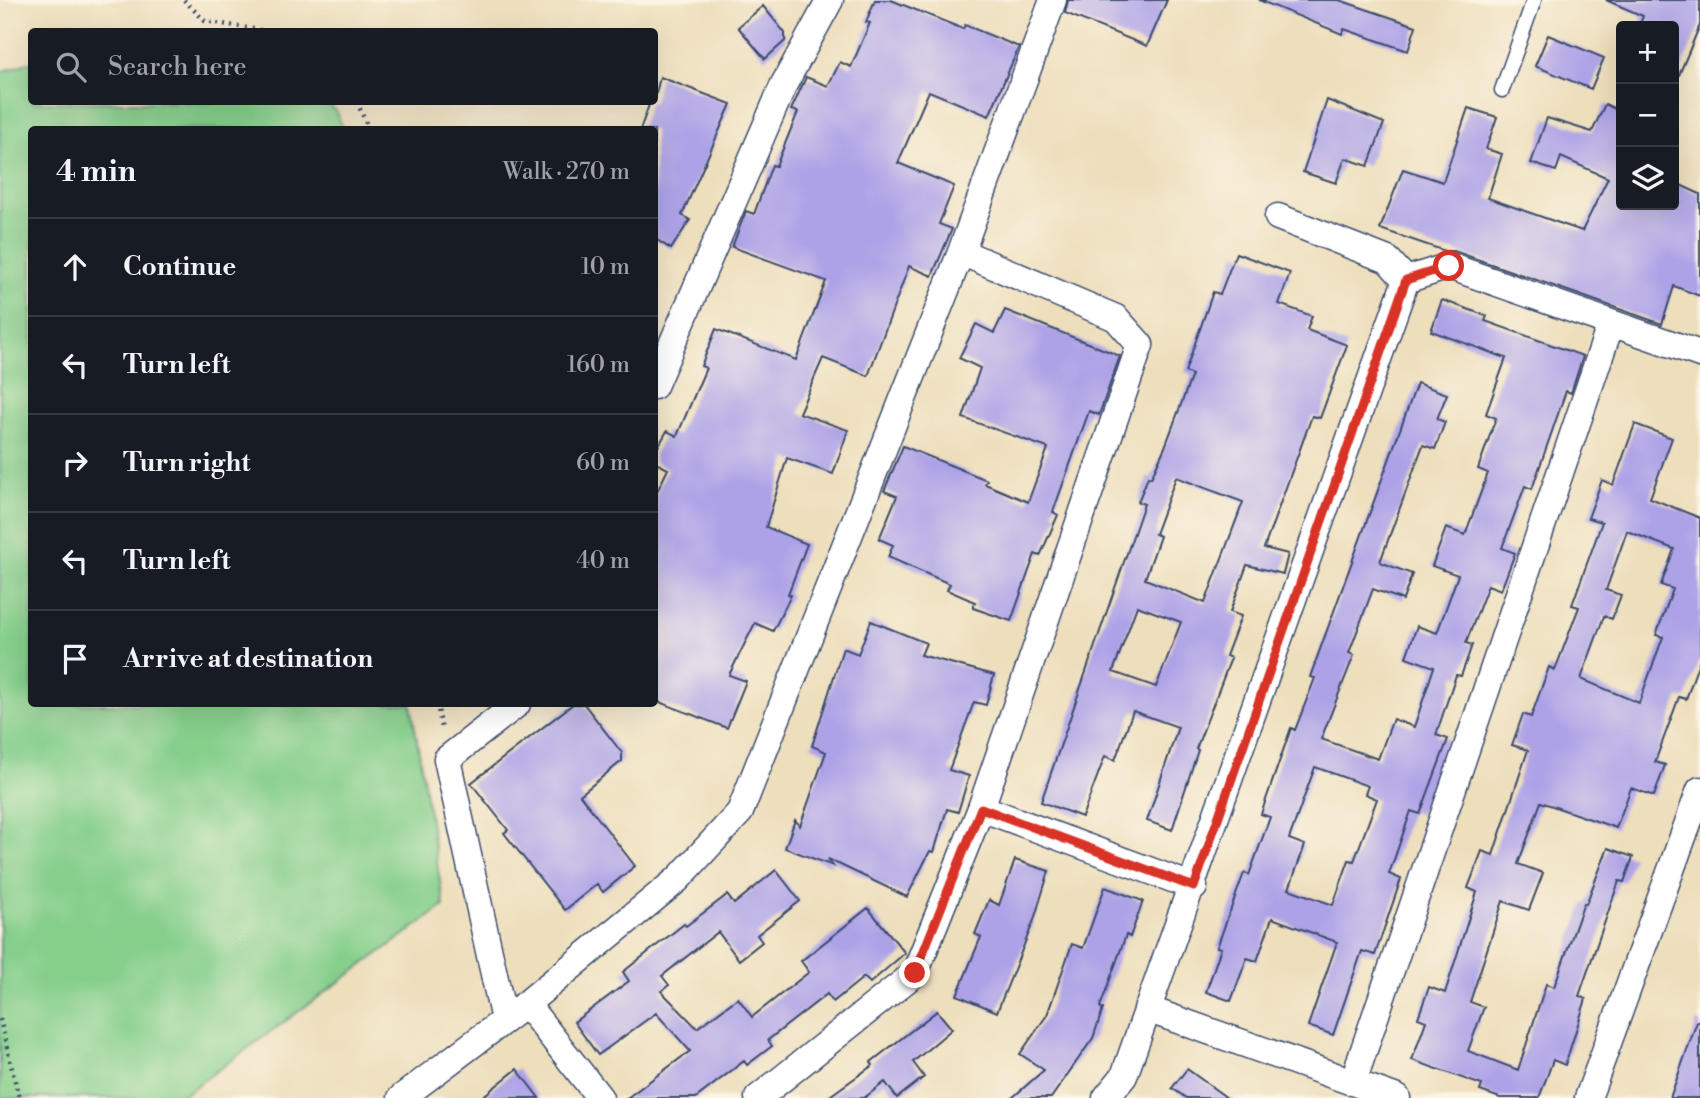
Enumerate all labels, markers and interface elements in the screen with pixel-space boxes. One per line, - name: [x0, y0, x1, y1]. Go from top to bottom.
- map controls: [1616, 21, 1679, 210]
- button: +: [1616, 21, 1679, 84]
- search box: [28, 28, 658, 105]
- icon: search: [52, 48, 90, 86]
- text: Search here: [108, 51, 247, 83]
- button: −: [1616, 84, 1679, 147]
- button: layers: [1616, 147, 1679, 210]
- text: 4 min: [56, 153, 136, 191]
- text: Walk · 270 m: [503, 158, 630, 186]
- icon: ahead: [56, 248, 94, 286]
- route start: [1433, 250, 1464, 281]
- text: Continue: [123, 251, 236, 283]
- text: 10 m: [581, 253, 630, 281]
- icon: left: [56, 346, 94, 384]
- text: Turn left: [123, 349, 231, 381]
- text: 160 m: [567, 351, 630, 379]
- icon: right: [56, 444, 94, 482]
- text: Turn right: [123, 447, 251, 479]
- text: 60 m: [576, 449, 630, 477]
- icon: left: [56, 542, 94, 580]
- text: Turn left: [123, 545, 231, 577]
- text: 40 m: [576, 547, 630, 575]
- icon: arrive: [56, 640, 94, 678]
- text: Arrive at destination: [123, 643, 373, 675]
- route end: [899, 957, 930, 988]

